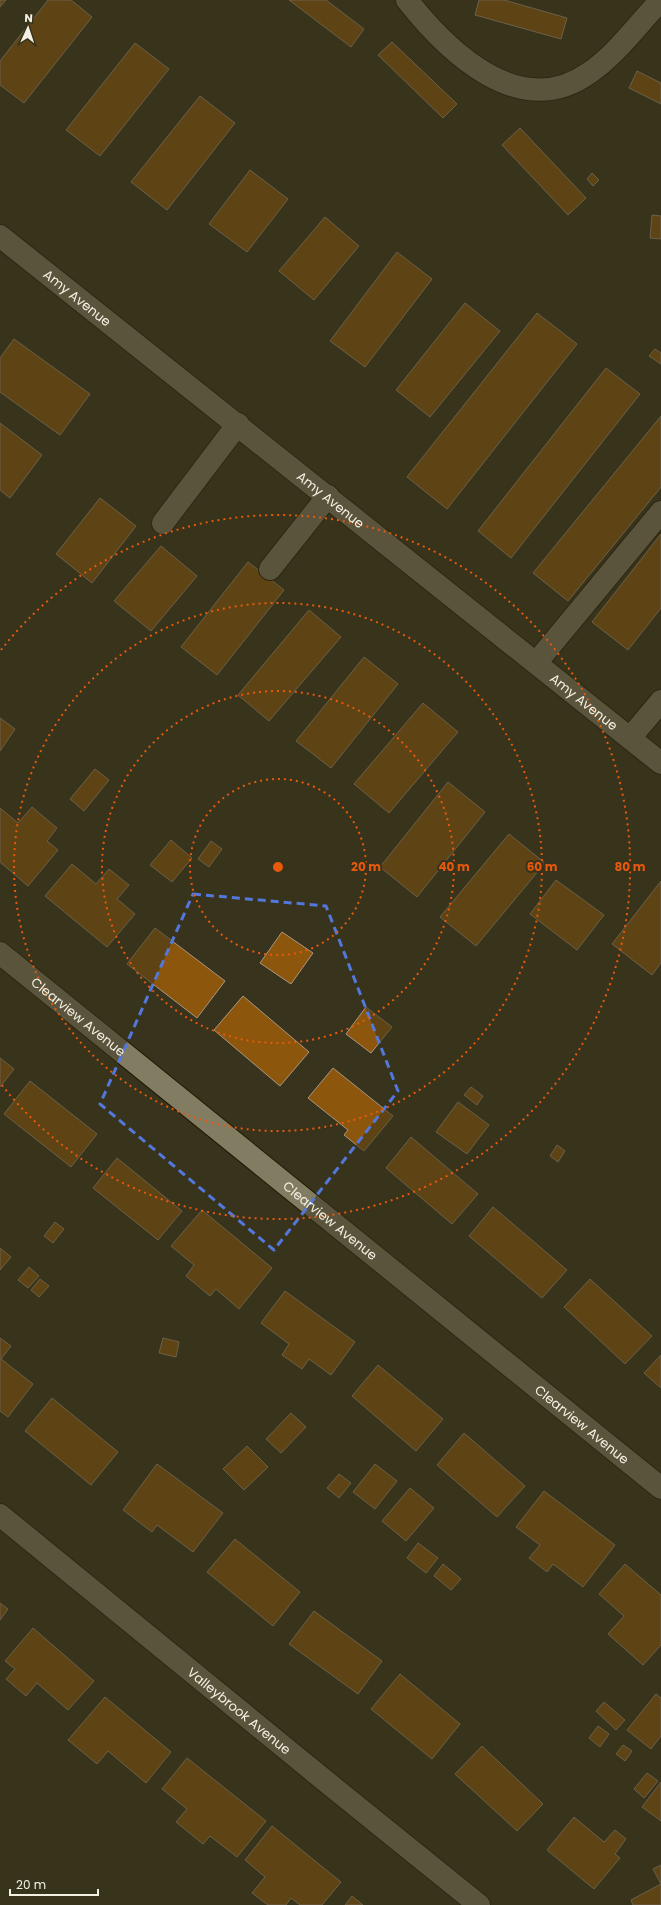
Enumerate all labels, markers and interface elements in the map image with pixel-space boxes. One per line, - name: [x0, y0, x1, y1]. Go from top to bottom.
- north arrow: [8, 8, 48, 48]
- text: N: [24, 10, 33, 26]
- street label: Amy Avenue: [40, 265, 115, 331]
- street label: Amy Avenue: [293, 467, 369, 533]
- street label: Amy Avenue: [546, 669, 622, 735]
- text: 20 m: [351, 858, 381, 875]
- text: 40 m: [438, 858, 470, 875]
- text: 60 m: [527, 858, 558, 875]
- text: 80 m: [615, 858, 646, 875]
- centre of rings: [271, 860, 285, 874]
- street label: Clearview Avenue: [27, 973, 130, 1061]
- street label: Clearview Avenue: [279, 1176, 382, 1264]
- street label: Clearview Avenue: [531, 1380, 633, 1468]
- street label: Valleybrook Avenue: [183, 1662, 295, 1759]
- scale bar: [10, 1871, 98, 1897]
- text: 20 m: [16, 1876, 46, 1893]

